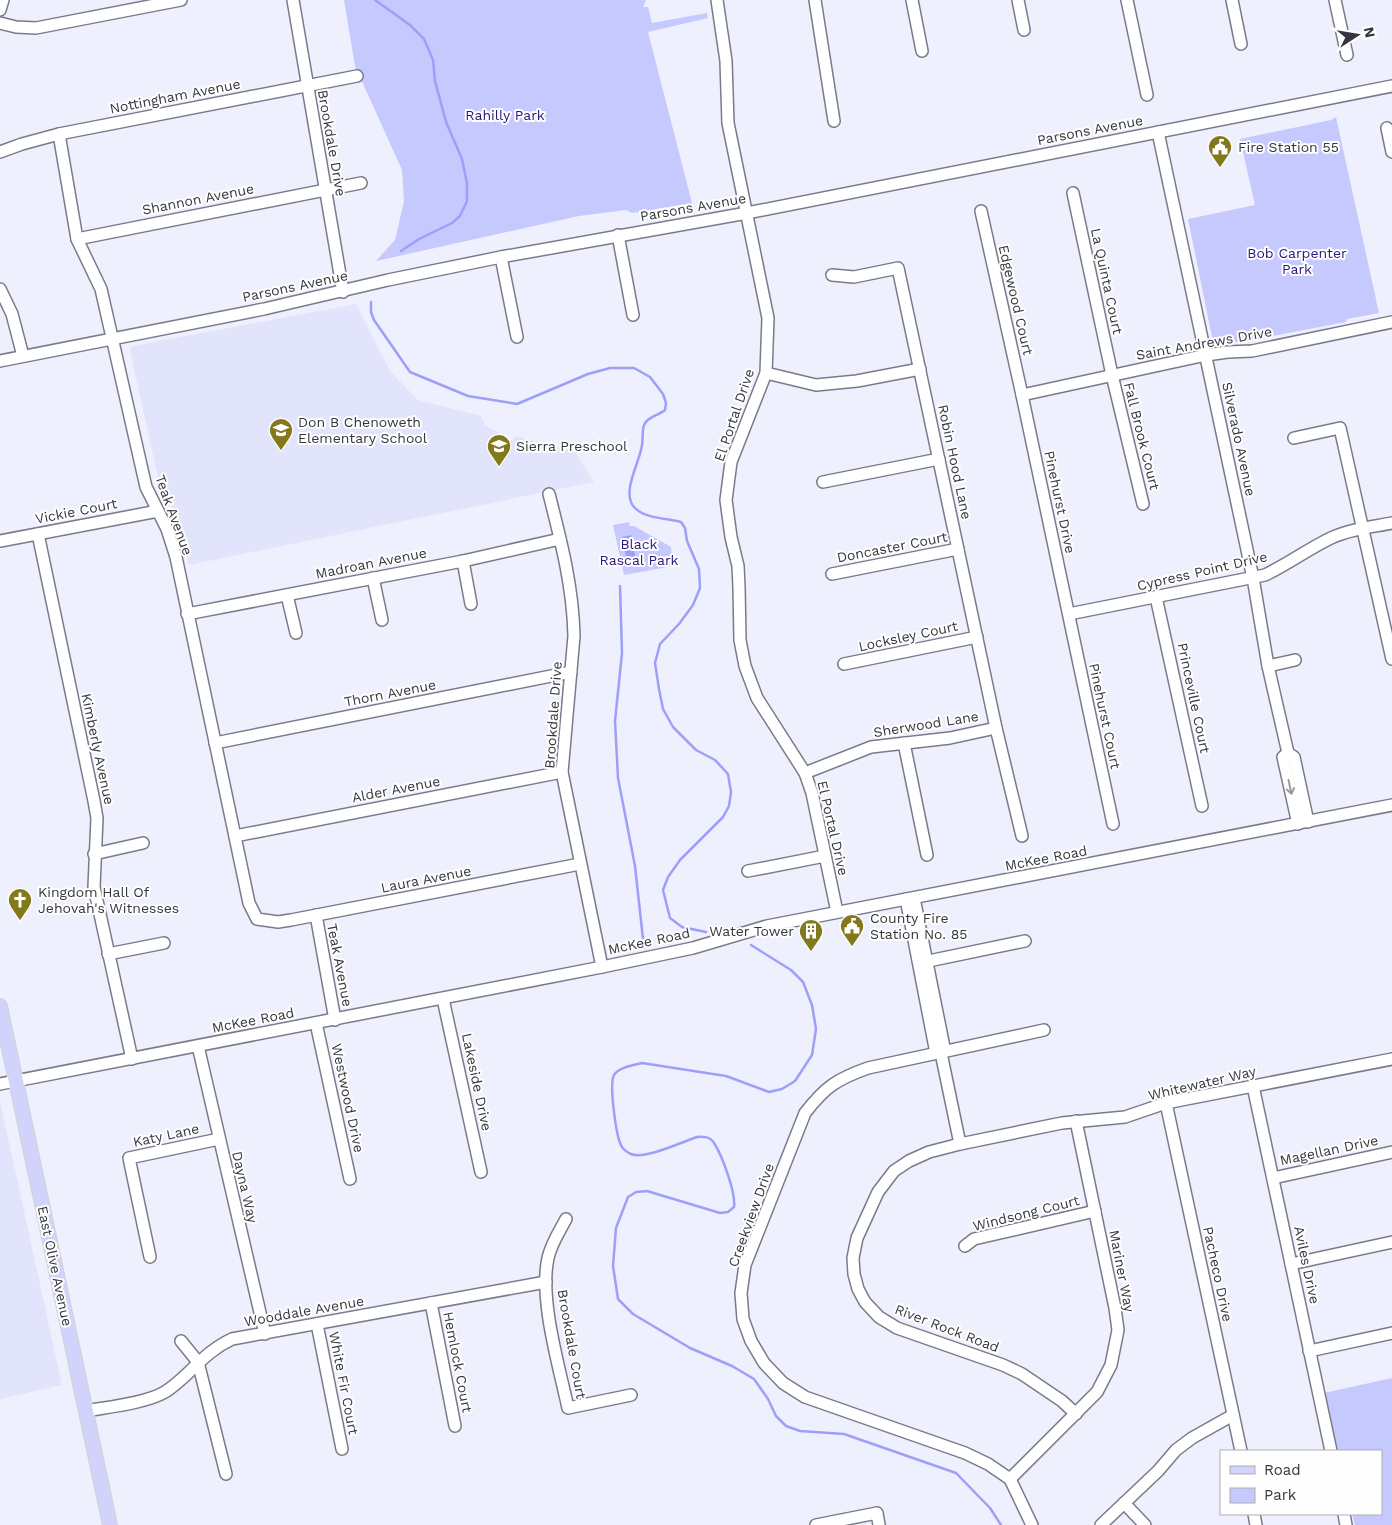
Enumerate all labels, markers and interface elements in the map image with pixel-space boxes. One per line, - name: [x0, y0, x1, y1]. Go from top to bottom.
- north arrow: [1332, 10, 1382, 60]
- text: N: [1361, 26, 1379, 39]
- street label: Nottingham Avenue: [108, 75, 242, 117]
- street label: Brookdale Drive: [315, 89, 349, 197]
- park label: Rahilly Park: [465, 107, 545, 123]
- street label: Parsons Avenue: [1036, 112, 1144, 148]
- public building icon: Fire Station 55: [1207, 134, 1233, 168]
- place label: Fire Station 55: [1238, 139, 1339, 155]
- street label: Shannon Avenue: [141, 180, 255, 218]
- street label: Parsons Avenue: [639, 190, 747, 224]
- street label: La Quinta Court: [1088, 226, 1126, 336]
- street label: Edgewood Court: [996, 243, 1036, 357]
- park label: Bob Carpenter Park: [1247, 245, 1347, 277]
- street label: Parsons Avenue: [241, 267, 349, 305]
- street label: Saint Andrews Drive: [1135, 323, 1273, 363]
- street label: El Portal Drive: [711, 367, 757, 463]
- street label: Silverado Avenue: [1219, 380, 1259, 498]
- street label: Fall Brook Court: [1121, 381, 1163, 492]
- street label: Robin Hood Lane: [935, 403, 975, 521]
- place label: Don B Chenoweth Elementary School: [298, 414, 428, 446]
- school or university icon: Don B Chenoweth Elementary School: [268, 417, 294, 451]
- school or university icon: Sierra Preschool: [486, 433, 512, 467]
- place label: Sierra Preschool: [516, 438, 628, 454]
- street label: Pinehurst Drive: [1041, 449, 1079, 555]
- street label: Teak Avenue: [152, 473, 196, 557]
- street label: Vickie Court: [34, 495, 118, 527]
- street label: Doncaster Court: [835, 528, 949, 566]
- park label: Black Rascal Park: [599, 536, 679, 568]
- street label: Madroan Avenue: [314, 544, 428, 582]
- street label: Cypress Point Drive: [1135, 548, 1269, 594]
- street label: Locksley Court: [857, 618, 959, 654]
- street label: Princeville Court: [1174, 641, 1214, 755]
- street label: Brookdale Drive: [541, 661, 565, 769]
- street label: Pinehurst Court: [1086, 662, 1124, 770]
- street label: Thorn Avenue: [343, 676, 437, 710]
- street label: Kimberly Avenue: [78, 692, 118, 806]
- street label: Sherwood Lane: [872, 708, 980, 740]
- street label: Alder Avenue: [351, 773, 441, 805]
- street label: El Portal Drive: [814, 779, 852, 877]
- one-way arrow: [1285, 779, 1295, 795]
- street label: McKee Road: [1004, 842, 1088, 874]
- street label: Laura Avenue: [379, 862, 473, 896]
- place label: Kingdom Hall Of Jehovah's Witnesses: [38, 884, 179, 916]
- church icon: Kingdom Hall Of Jehovah's Witnesses: [7, 887, 33, 921]
- place label: County Fire Station No. 85: [870, 910, 967, 942]
- public building icon: County Fire Station No. 85: [839, 913, 865, 947]
- building icon: Water Tower: [798, 918, 824, 952]
- street label: Teak Avenue: [324, 922, 356, 1008]
- place label: Water Tower: [709, 923, 794, 939]
- street label: McKee Road: [607, 925, 691, 957]
- street label: McKee Road: [211, 1004, 295, 1036]
- street label: Lakeside Drive: [459, 1032, 495, 1132]
- street label: Westwood Drive: [329, 1042, 367, 1154]
- street label: Whitewater Way: [1146, 1063, 1258, 1103]
- street label: Katy Lane: [131, 1120, 201, 1150]
- street label: Magellan Drive: [1278, 1132, 1380, 1168]
- street label: Dayna Way: [229, 1150, 261, 1225]
- street label: Creekview Drive: [725, 1161, 777, 1269]
- street label: Windsong Court: [971, 1192, 1081, 1234]
- street label: East Olive Avenue: [34, 1204, 76, 1328]
- street label: Pacheco Drive: [1200, 1225, 1236, 1323]
- street label: Aviles Drive: [1291, 1225, 1323, 1305]
- street label: Mariner Way: [1106, 1229, 1138, 1314]
- street label: Brookdale Court: [555, 1288, 590, 1400]
- street label: Wooddale Avenue: [243, 1293, 365, 1329]
- street label: River Rock Road: [893, 1301, 1001, 1355]
- street label: Hemlock Court: [440, 1310, 476, 1414]
- street label: White Fir Court: [326, 1330, 362, 1436]
- legend: [1220, 1450, 1382, 1515]
- text: Road: [1264, 1461, 1301, 1479]
- text: Park: [1264, 1486, 1297, 1504]

